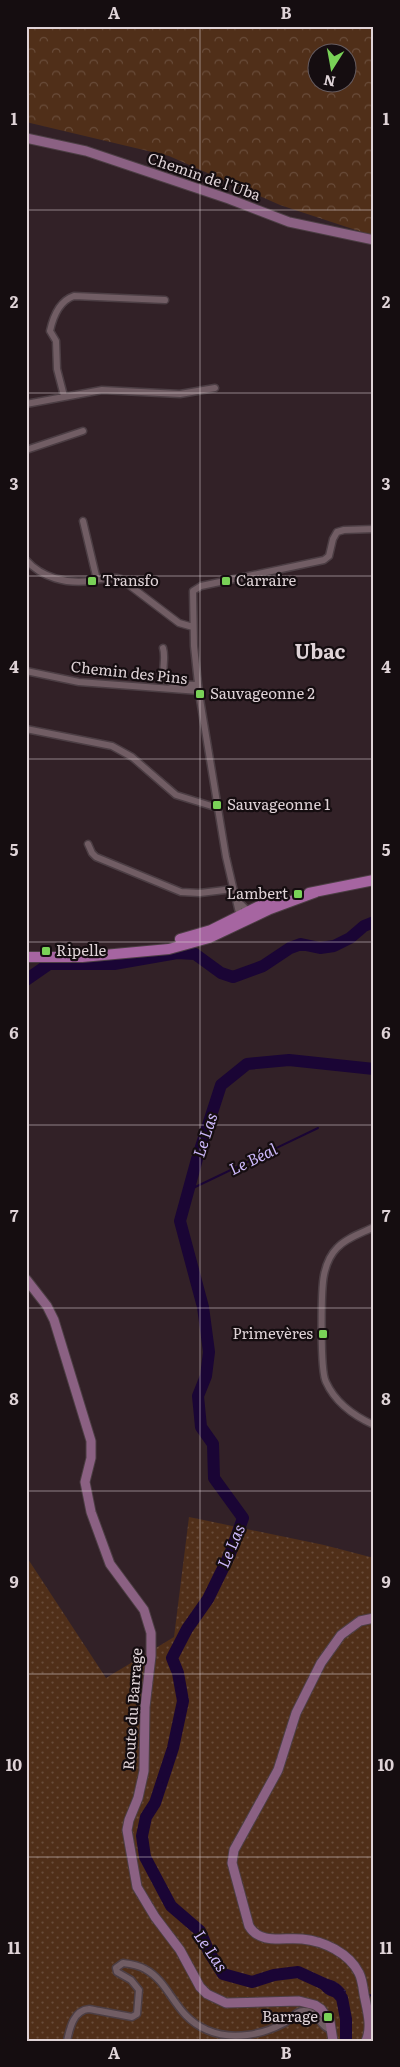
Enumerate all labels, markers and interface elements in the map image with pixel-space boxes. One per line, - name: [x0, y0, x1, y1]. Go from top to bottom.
- text: A: [108, 0, 120, 24]
- text: B: [280, 0, 292, 24]
- north arrow: [308, 42, 358, 92]
- text: N: [321, 71, 337, 93]
- text: 1: [11, 106, 18, 130]
- text: 1: [383, 106, 390, 130]
- street label: Chemin de l'Uba: [145, 145, 265, 206]
- text: 2: [10, 289, 19, 313]
- text: 2: [382, 289, 391, 313]
- text: 3: [10, 471, 19, 495]
- text: 3: [382, 471, 391, 495]
- place label: Transfo: [102, 568, 159, 591]
- place label: Carraire: [236, 568, 296, 591]
- marker: Transfo: [86, 575, 98, 587]
- marker: Carraire: [220, 575, 232, 587]
- district label: Ubac: [294, 635, 346, 665]
- text: 4: [9, 654, 19, 678]
- street label: Chemin des Pins: [70, 654, 189, 689]
- text: 4: [381, 654, 391, 678]
- place label: Sauvageonne 2: [210, 681, 315, 704]
- marker: Sauvageonne 2: [194, 688, 206, 700]
- place label: Sauvageonne 1: [227, 792, 330, 815]
- marker: Sauvageonne 1: [211, 799, 223, 811]
- text: 5: [10, 837, 19, 861]
- text: 5: [382, 837, 391, 861]
- place label: Lambert: [227, 881, 288, 904]
- marker: Lambert: [292, 888, 304, 900]
- place label: Ripelle: [56, 938, 107, 961]
- marker: Ripelle: [40, 945, 52, 957]
- text: 6: [9, 1020, 19, 1044]
- text: 6: [381, 1020, 391, 1044]
- water label: Le Las: [186, 1109, 223, 1160]
- water label: Le Béal: [224, 1136, 281, 1180]
- text: 7: [10, 1203, 19, 1227]
- text: 7: [382, 1203, 391, 1227]
- place label: Primevères: [232, 1321, 313, 1344]
- marker: Primevères: [317, 1328, 329, 1340]
- text: 8: [9, 1386, 19, 1410]
- text: 8: [381, 1386, 391, 1410]
- water label: Le Las: [210, 1520, 250, 1571]
- text: 9: [9, 1569, 19, 1593]
- text: 9: [381, 1569, 391, 1593]
- street label: Route du Barrage: [116, 1647, 147, 1771]
- text: 10: [6, 1752, 22, 1776]
- text: 10: [378, 1752, 394, 1776]
- water label: Le Las: [189, 1925, 235, 1976]
- text: 11: [7, 1935, 21, 1959]
- text: 11: [379, 1935, 393, 1959]
- place label: Barrage: [262, 2004, 318, 2027]
- marker: Barrage: [322, 2011, 334, 2023]
- text: A: [108, 2040, 120, 2064]
- text: B: [280, 2040, 292, 2064]

